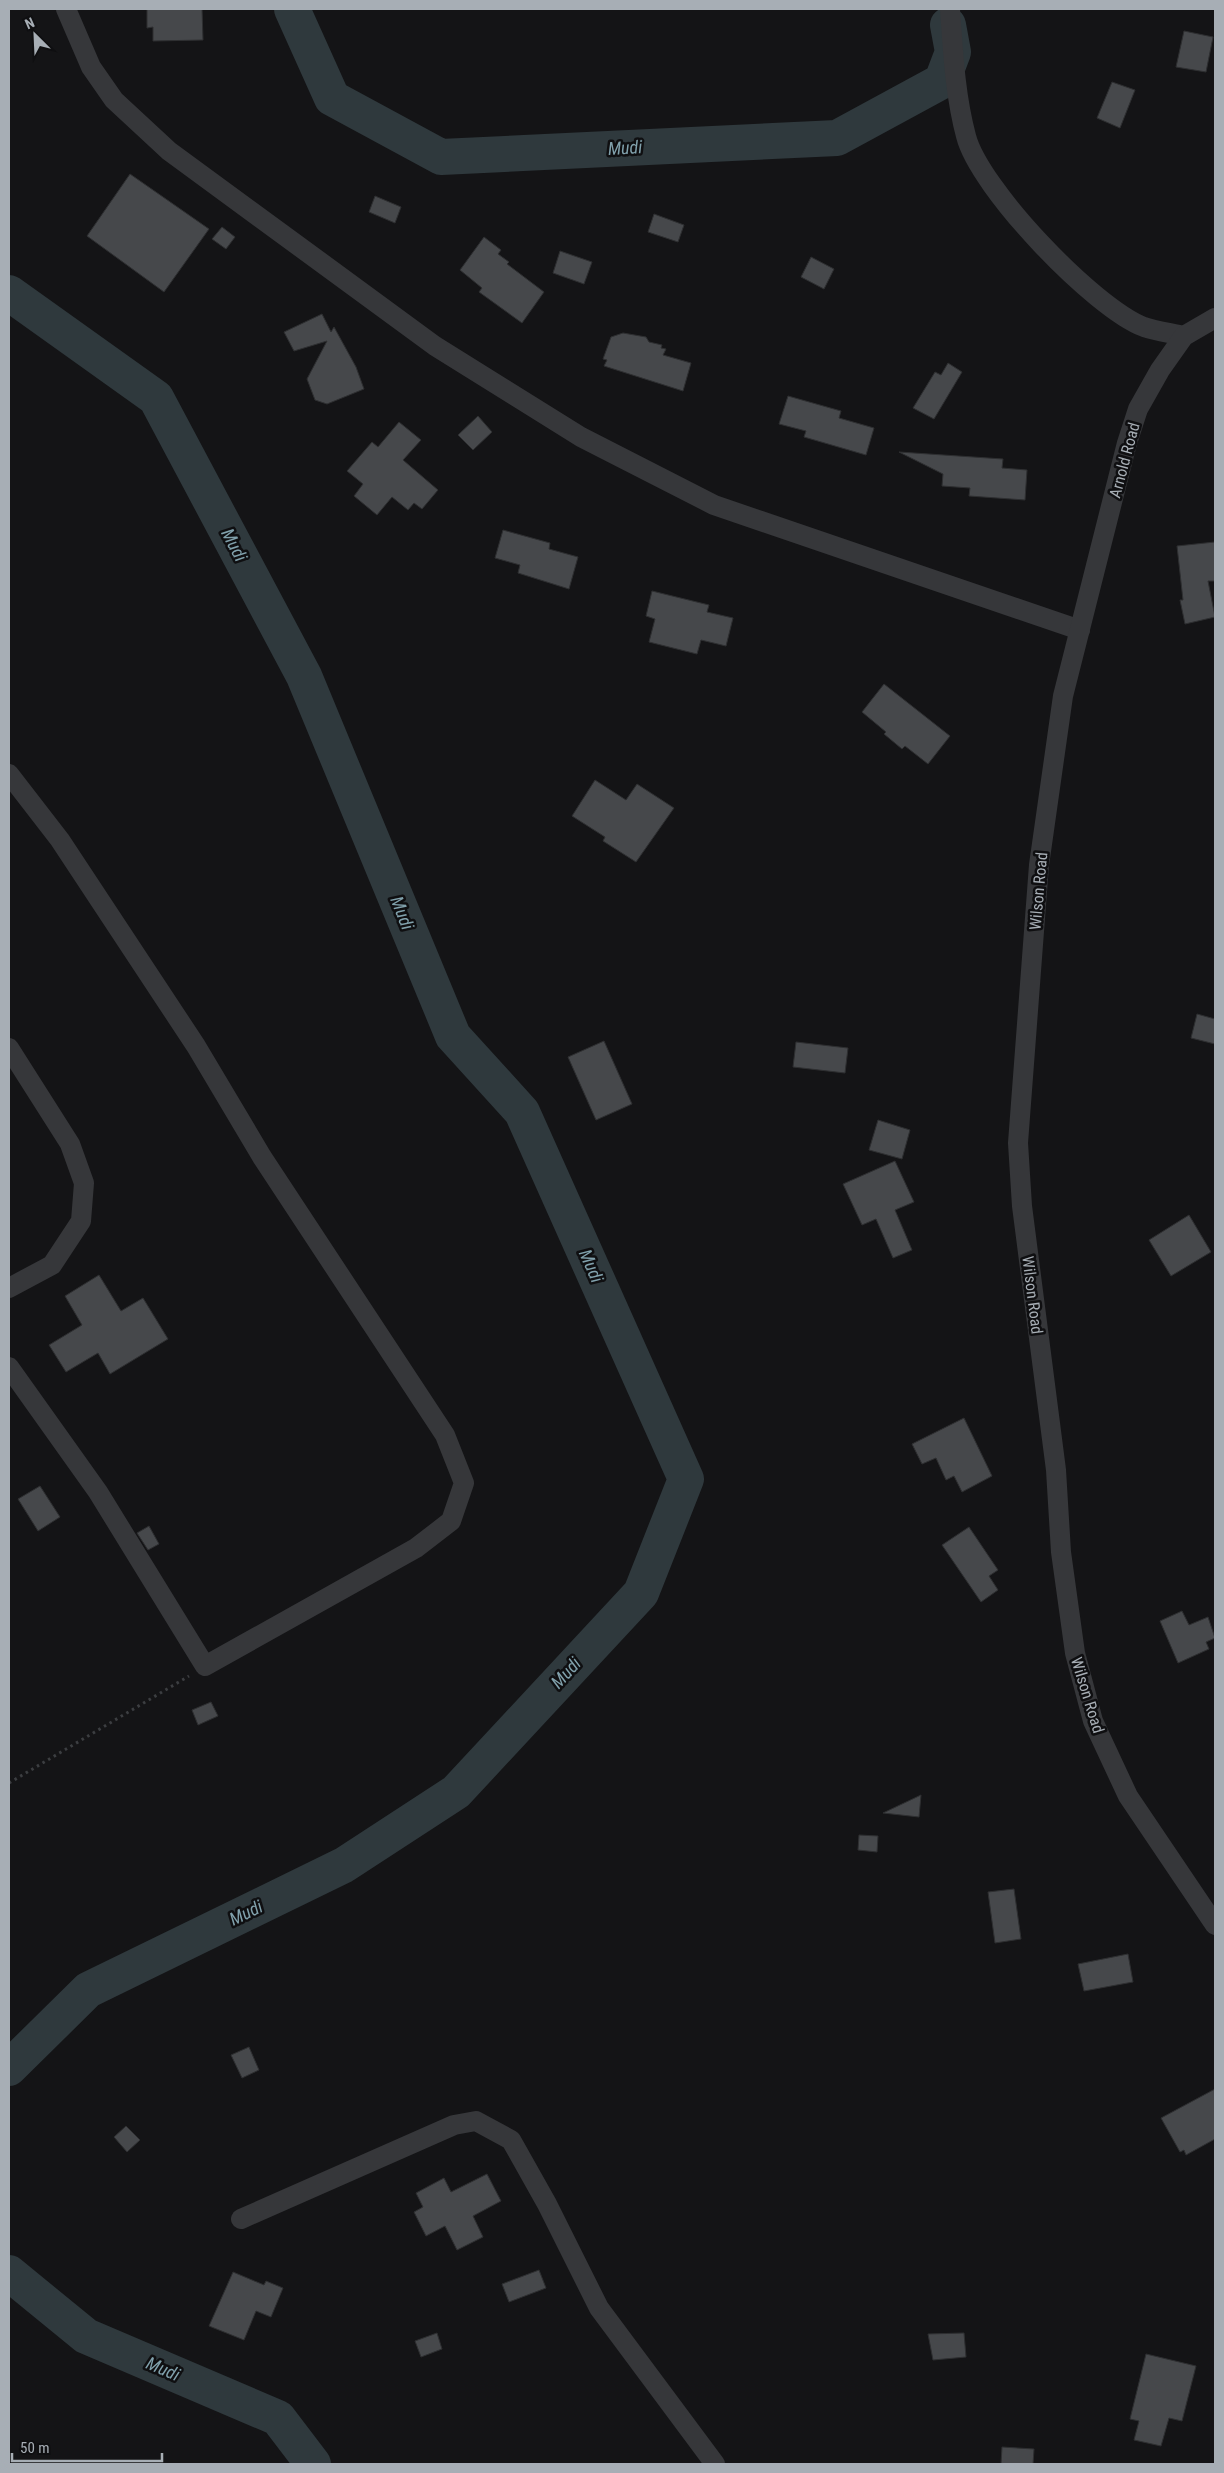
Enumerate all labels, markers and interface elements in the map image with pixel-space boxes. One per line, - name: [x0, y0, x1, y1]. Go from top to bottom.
- north arrow: [10, 10, 60, 60]
- text: N: [23, 14, 37, 32]
- water label: Mudi: [607, 136, 644, 159]
- street label: Arnold Road: [1105, 420, 1144, 500]
- water label: Mudi: [217, 525, 252, 566]
- street label: Wilson Road: [1026, 851, 1051, 931]
- water label: Mudi: [386, 893, 419, 934]
- water label: Mudi: [575, 1246, 608, 1287]
- street label: Wilson Road: [1018, 1255, 1047, 1335]
- water label: Mudi: [546, 1652, 586, 1692]
- street label: Wilson Road: [1067, 1655, 1108, 1735]
- water label: Mudi: [226, 1895, 267, 1930]
- water label: Mudi: [143, 2352, 184, 2385]
- scale bar: [12, 2430, 162, 2462]
- text: 50 m: [20, 2439, 50, 2457]

